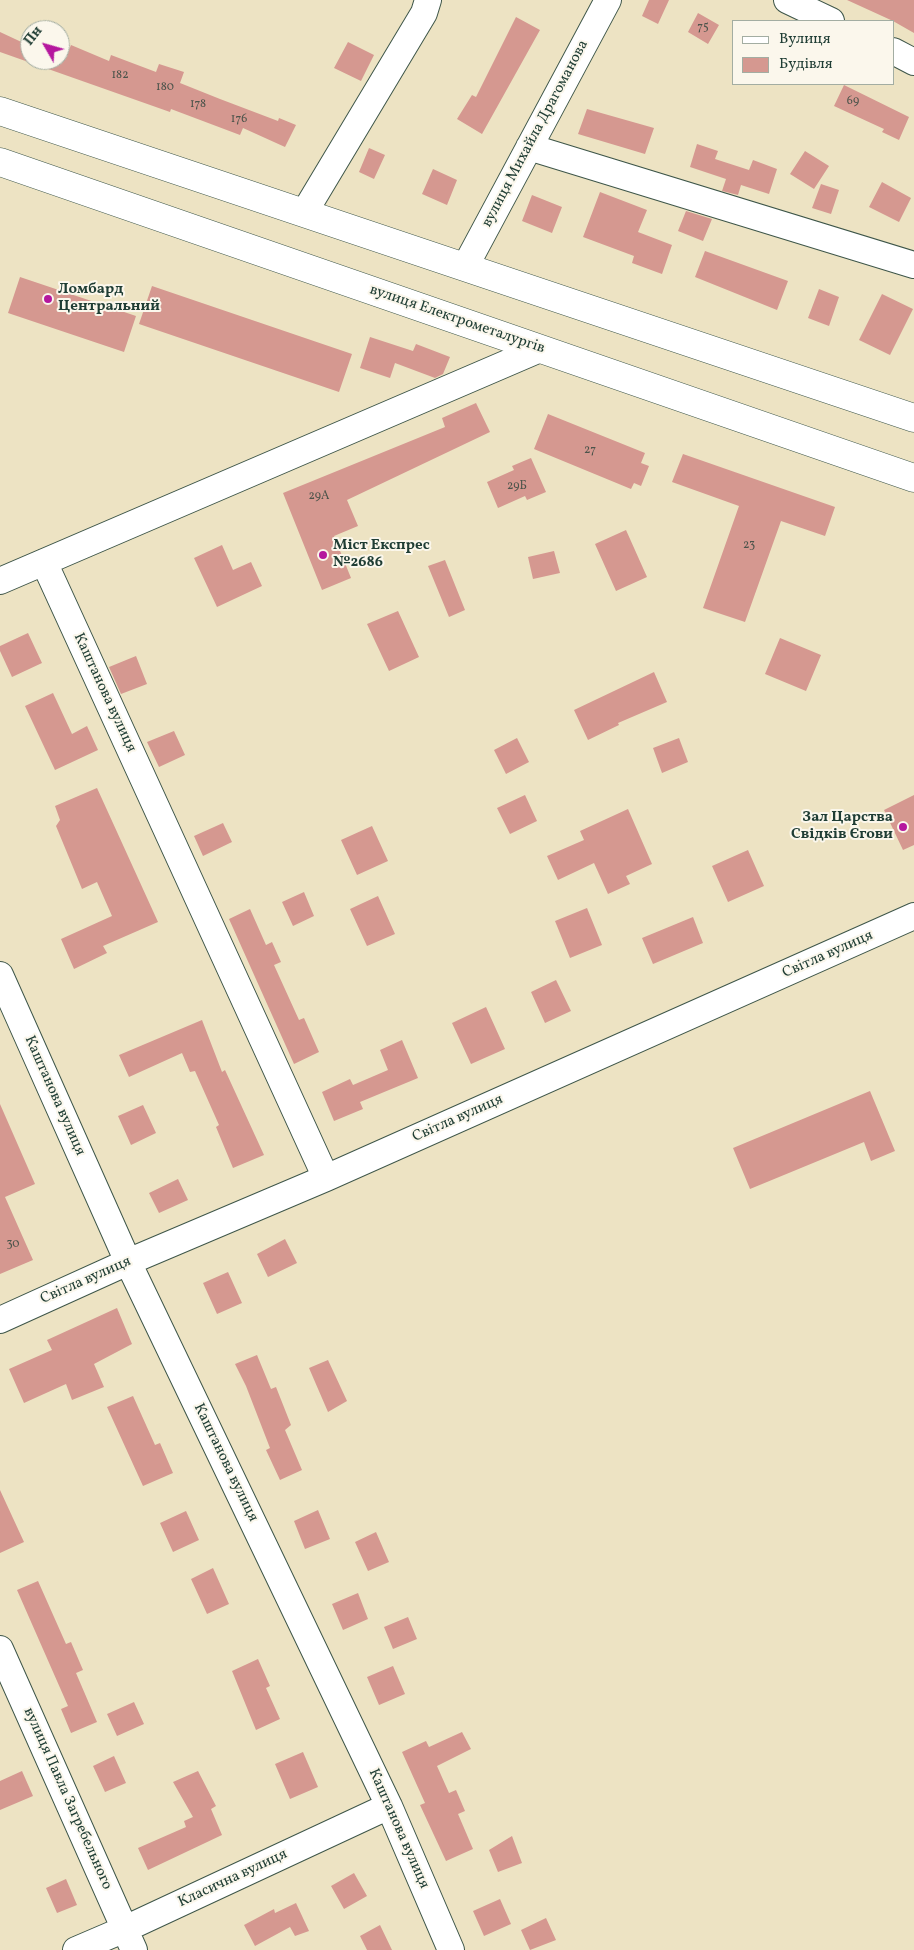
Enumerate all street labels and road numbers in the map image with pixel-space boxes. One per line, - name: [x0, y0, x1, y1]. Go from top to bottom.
- street label: вулиця Михайла Драгоманова: [479, 37, 593, 231]
- street label: вулиця Електрометалургів: [367, 282, 547, 358]
- street label: Каштанова вулиця: [69, 631, 139, 755]
- street label: Світла вулиця: [780, 927, 876, 983]
- street label: Каштанова вулиця: [19, 1033, 89, 1159]
- street label: Світла вулиця: [410, 1091, 506, 1147]
- street label: Світла вулиця: [38, 1253, 134, 1309]
- street label: Каштанова вулиця: [189, 1401, 261, 1525]
- street label: вулиця Павла Загребельного: [19, 1705, 115, 1893]
- street label: Каштанова вулиця: [363, 1766, 433, 1892]
- street label: Класична вулиця: [176, 1846, 290, 1912]

